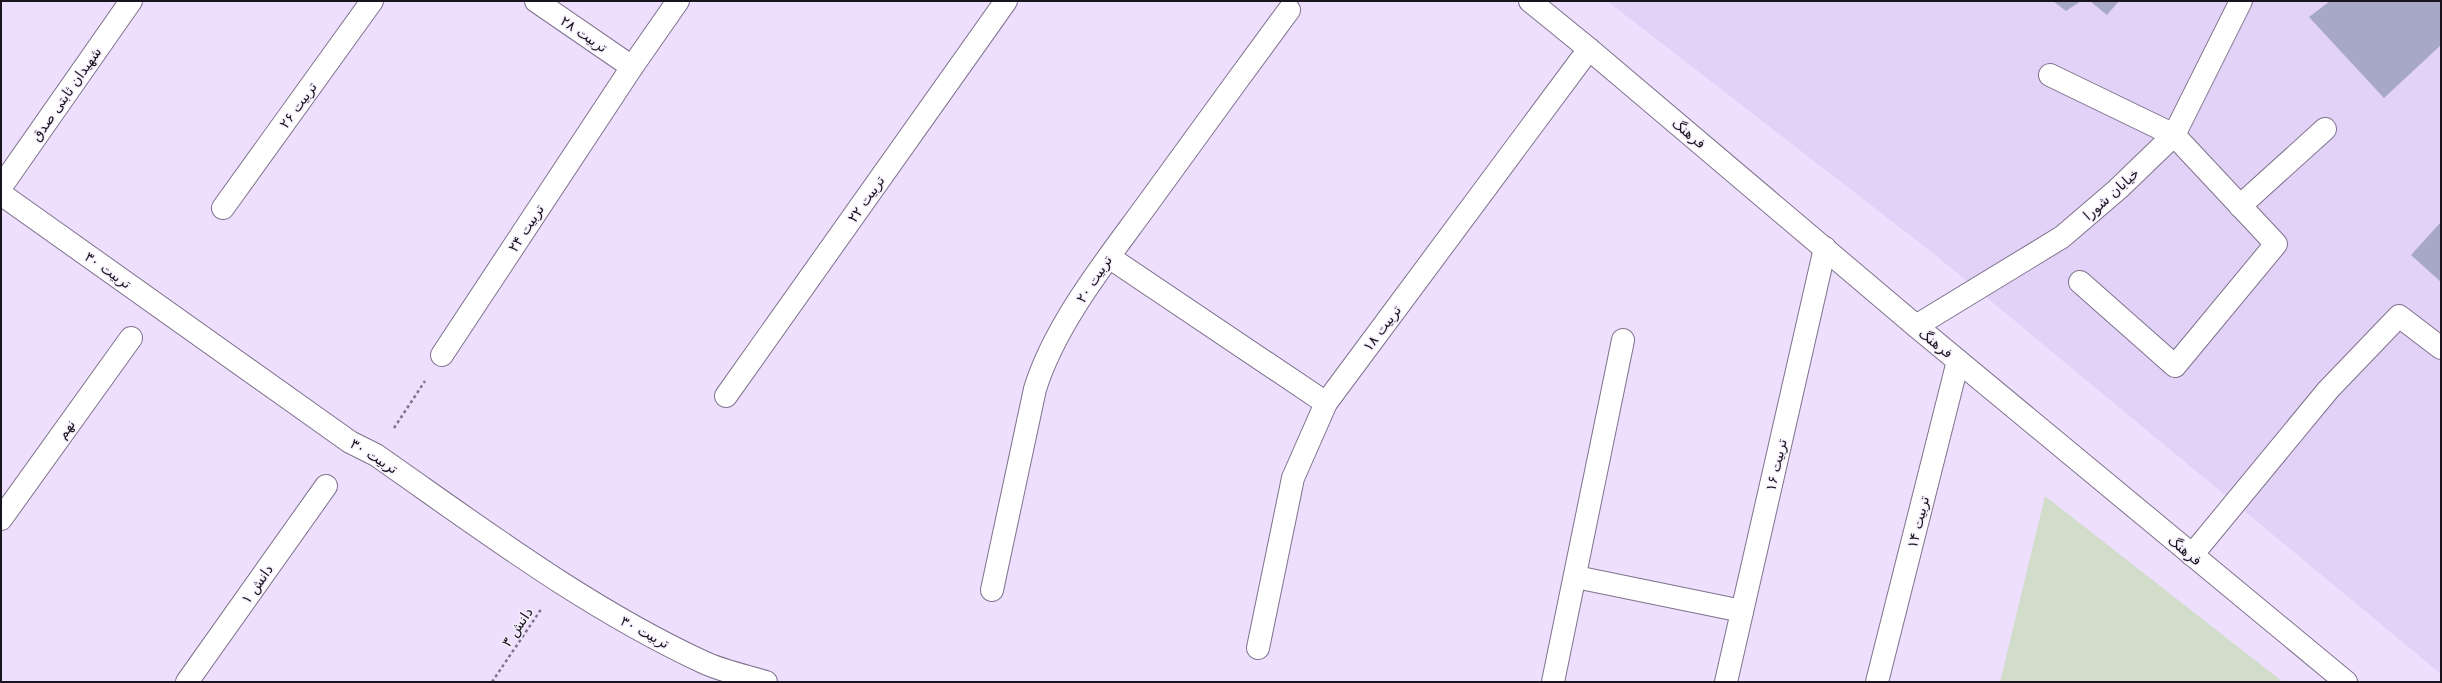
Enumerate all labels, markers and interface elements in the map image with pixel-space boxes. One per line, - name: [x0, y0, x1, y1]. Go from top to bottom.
- street label: تربیت ۲۸: [557, 13, 611, 56]
- street label: شهیدان ثابتی صدق: [28, 44, 105, 145]
- street label: تربیت ۲۶: [276, 79, 321, 132]
- street label: فرهنگ: [1668, 114, 1709, 152]
- street label: خیابان شورا: [2080, 165, 2143, 224]
- street label: تربیت ۲۲: [844, 173, 889, 226]
- street label: تربیت ۲۴: [505, 201, 548, 255]
- street label: تربیت ۳۰: [81, 248, 134, 293]
- street label: تربیت ۲۰: [1073, 252, 1116, 306]
- street label: تربیت ۱۸: [1360, 302, 1405, 355]
- street label: فرهنگ: [1915, 325, 1956, 362]
- street label: نهم: [54, 416, 79, 442]
- street label: تربیت ۳۰: [347, 435, 401, 478]
- street label: تربیت ۱۶: [1762, 437, 1791, 493]
- street label: تربیت ۱۴: [1904, 494, 1933, 550]
- street label: فرهنگ: [2164, 531, 2205, 569]
- street label: دانش ۱: [238, 561, 277, 607]
- street label: دانش ۳: [498, 604, 537, 650]
- street label: تربیت ۳۰: [617, 612, 672, 652]

